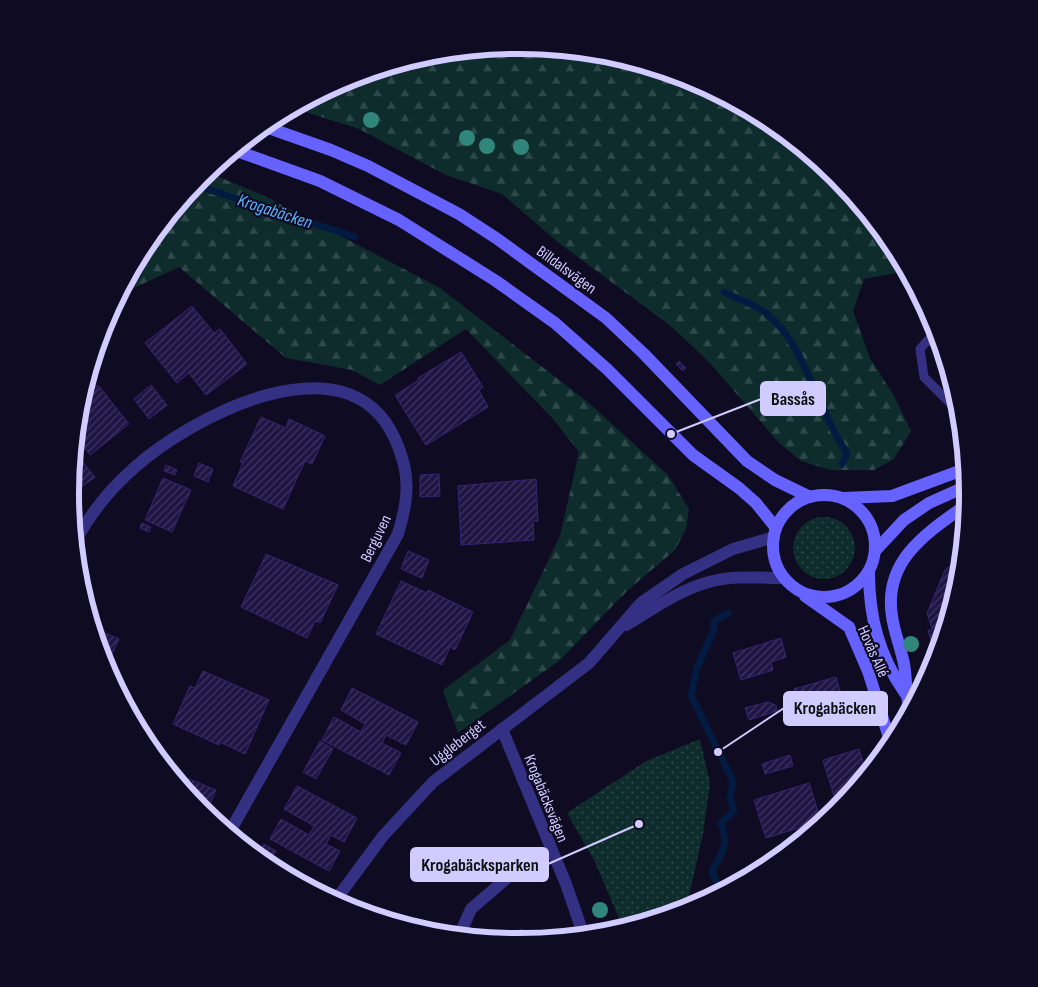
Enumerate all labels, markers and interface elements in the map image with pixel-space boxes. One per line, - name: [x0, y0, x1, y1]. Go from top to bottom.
- water label: Krogabäcken: [235, 190, 315, 234]
- street label: Billdalsvägen: [533, 242, 600, 298]
- callout: Bassås: [761, 382, 825, 415]
- text: Bassås: [771, 389, 815, 410]
- street label: Berguven: [357, 512, 396, 565]
- street label: Hovås Allé: [853, 623, 892, 680]
- callout: Krogabäcken: [784, 692, 887, 725]
- text: Krogabäcken: [794, 698, 876, 719]
- street label: Uggleberget: [426, 716, 489, 771]
- street label: Krogabäcksvägen: [519, 752, 572, 845]
- callout: Krogabäcksparken: [411, 848, 548, 881]
- text: Krogabäcksparken: [421, 855, 539, 876]

